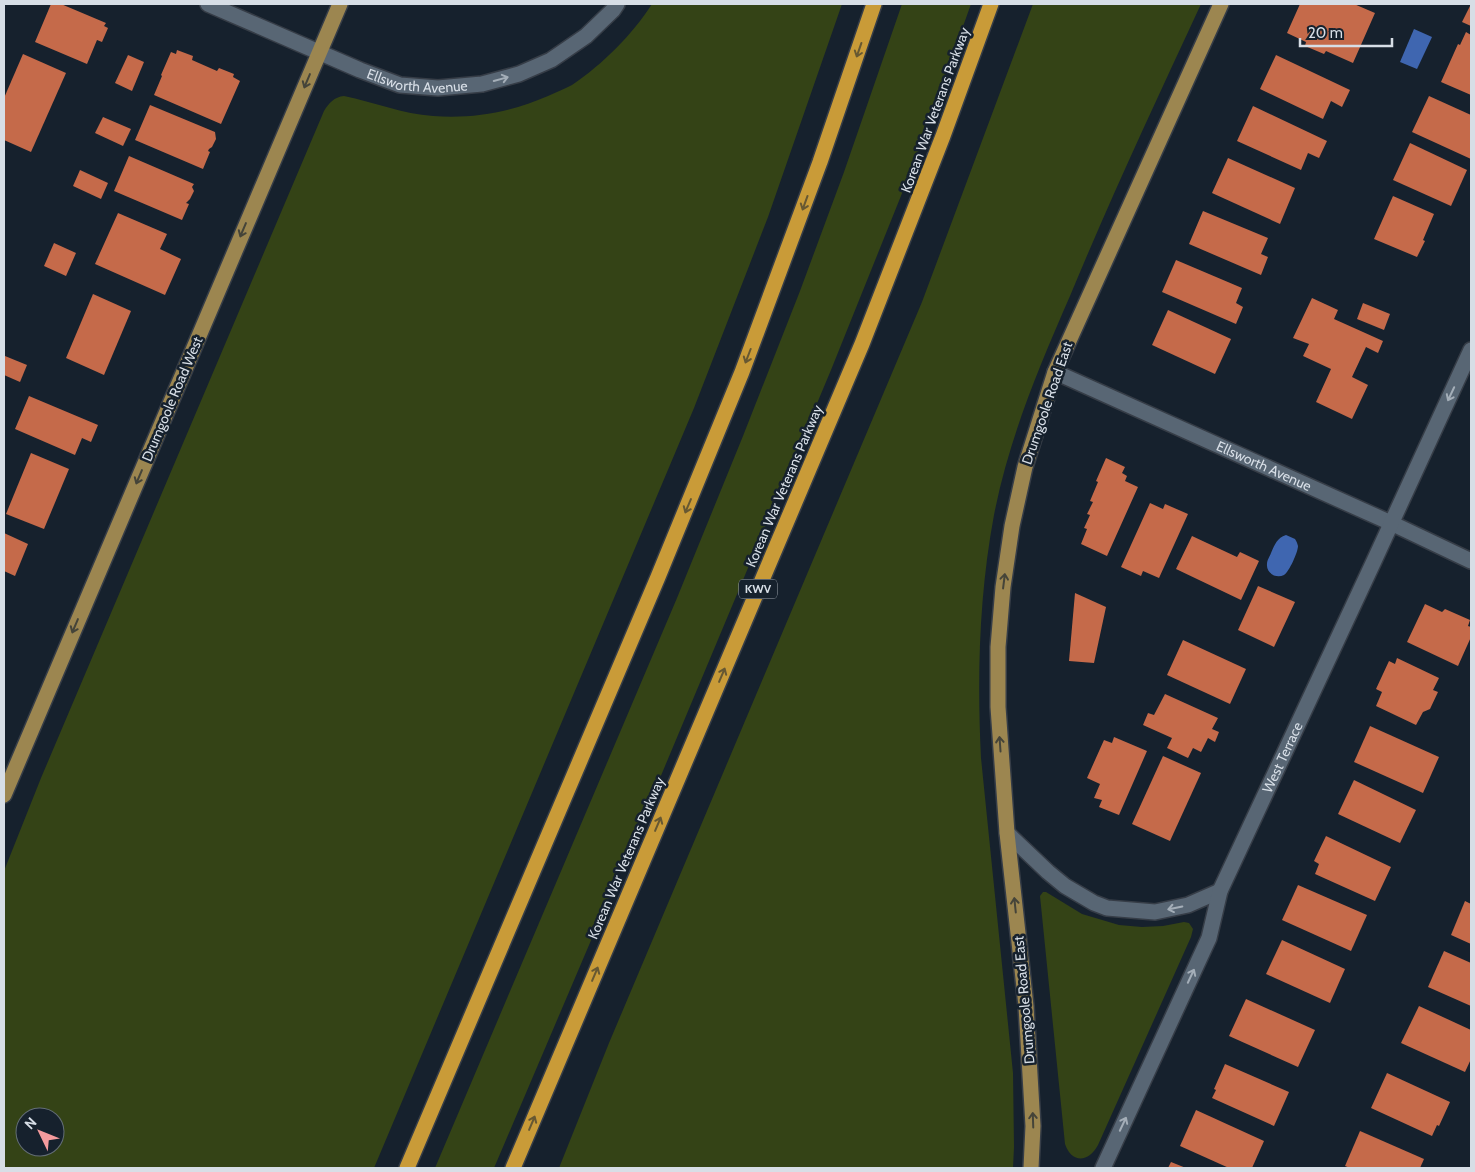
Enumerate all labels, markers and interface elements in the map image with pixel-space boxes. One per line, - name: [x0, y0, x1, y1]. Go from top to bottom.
- scale bar: [1300, 15, 1392, 47]
- text: 20 m: [1308, 24, 1343, 42]
- street label: Korean War Veterans Parkway: [897, 25, 973, 195]
- one-way arrow: [853, 42, 863, 58]
- street label: Ellsworth Avenue: [364, 64, 468, 97]
- one-way arrow: [302, 73, 311, 88]
- one-way arrow: [492, 74, 508, 84]
- one-way arrow: [800, 195, 809, 211]
- one-way arrow: [238, 222, 248, 237]
- street label: Drumgoole Road West: [138, 334, 207, 464]
- street label: Drumgoole Road East: [1018, 339, 1077, 467]
- one-way arrow: [743, 347, 752, 363]
- one-way arrow: [1445, 386, 1455, 401]
- street label: Korean War Veterans Parkway: [742, 402, 826, 570]
- street label: Ellsworth Avenue: [1214, 437, 1314, 495]
- one-way arrow: [133, 469, 142, 484]
- one-way arrow: [682, 498, 692, 513]
- one-way arrow: [999, 574, 1009, 590]
- road number: KWV: [739, 580, 777, 598]
- one-way arrow: [70, 618, 80, 633]
- one-way arrow: [718, 667, 727, 682]
- street label: West Terrace: [1258, 719, 1307, 796]
- one-way arrow: [996, 736, 1005, 752]
- street label: Korean War Veterans Parkway: [584, 774, 668, 942]
- one-way arrow: [654, 817, 664, 832]
- one-way arrow: [1010, 898, 1020, 914]
- one-way arrow: [1167, 904, 1183, 913]
- street label: Drumgoole Road East: [1009, 935, 1039, 1065]
- one-way arrow: [591, 967, 600, 982]
- one-way arrow: [1187, 969, 1197, 984]
- north arrow: [15, 1107, 65, 1157]
- one-way arrow: [1028, 1112, 1037, 1128]
- text: N: [21, 1113, 40, 1133]
- one-way arrow: [527, 1116, 537, 1131]
- one-way arrow: [1119, 1117, 1129, 1132]

